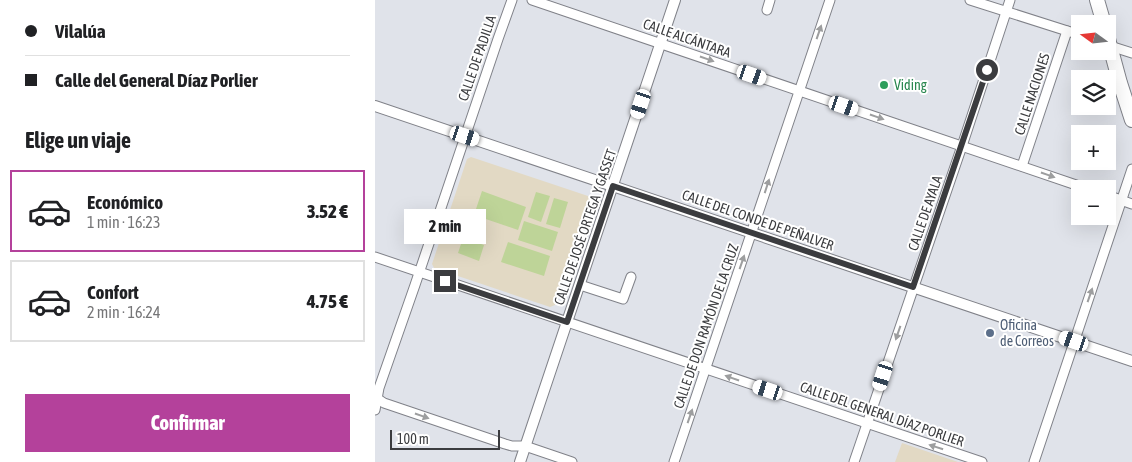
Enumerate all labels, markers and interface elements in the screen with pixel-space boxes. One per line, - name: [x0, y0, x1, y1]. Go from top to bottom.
- street label: CALLE DE PADILLA: [455, 13, 499, 103]
- north arrow: [1071, 15, 1116, 60]
- map controls: [1071, 15, 1116, 225]
- street label: CALLE ALCÁNTARA: [641, 16, 733, 61]
- text: Vilalúa: [55, 20, 106, 42]
- one-way arrow: [815, 25, 823, 40]
- street label: CALLE NACIONES: [1011, 51, 1053, 137]
- one-way arrow: [699, 56, 714, 63]
- route start: [976, 59, 998, 81]
- car: [735, 63, 768, 87]
- text: Calle del General Díaz Porlier: [55, 69, 258, 91]
- button: layers: [1071, 70, 1116, 115]
- place label: Viding: [894, 77, 927, 93]
- marker: Viding: [878, 79, 890, 91]
- car: [629, 87, 652, 121]
- car: [827, 94, 860, 118]
- one-way arrow: [870, 113, 885, 121]
- car: [448, 124, 481, 148]
- button: +: [1071, 125, 1116, 170]
- text: Elige un viaje: [25, 127, 131, 153]
- street label: CALLE DE JOSÉ ORTEGA Y GASSET: [551, 147, 619, 307]
- one-way arrow: [1040, 172, 1055, 179]
- street label: CALLE DE AYALA: [905, 173, 945, 253]
- one-way arrow: [764, 179, 771, 194]
- button: −: [1071, 180, 1116, 225]
- street label: CALLE DEL CONDE DE PEÑALVER: [680, 186, 836, 254]
- icon: car: [27, 189, 72, 234]
- text: Económico: [87, 191, 163, 213]
- text: 3.52 €: [307, 200, 348, 222]
- callout: 2 min: [404, 208, 486, 244]
- text: 1 min · 16:23: [87, 213, 160, 231]
- text: 2 min: [429, 217, 461, 235]
- street label: CALLE DE DON RAMÓN DE LA CRUZ: [670, 242, 742, 410]
- one-way arrow: [738, 254, 746, 269]
- route end: [434, 270, 456, 292]
- icon: car: [27, 279, 72, 324]
- text: Confort: [87, 281, 139, 303]
- one-way arrow: [1086, 287, 1094, 302]
- text: 4.75 €: [307, 290, 348, 312]
- text: 2 min · 16:24: [87, 303, 160, 321]
- place label: Oficina de Correos: [1000, 317, 1054, 349]
- one-way arrow: [894, 326, 901, 341]
- marker: Oficina de Correos: [984, 327, 996, 339]
- car: [1057, 329, 1090, 353]
- car: [871, 359, 894, 393]
- one-way arrow: [725, 373, 740, 381]
- car: [751, 378, 784, 402]
- street label: CALLE DEL GENERAL DÍAZ PORLIER: [798, 378, 966, 450]
- button: Confirmar: [25, 394, 350, 452]
- one-way arrow: [686, 408, 694, 423]
- one-way arrow: [415, 412, 430, 420]
- scale bar: [390, 427, 500, 450]
- text: 100 m: [397, 431, 429, 447]
- one-way arrow: [928, 442, 943, 450]

